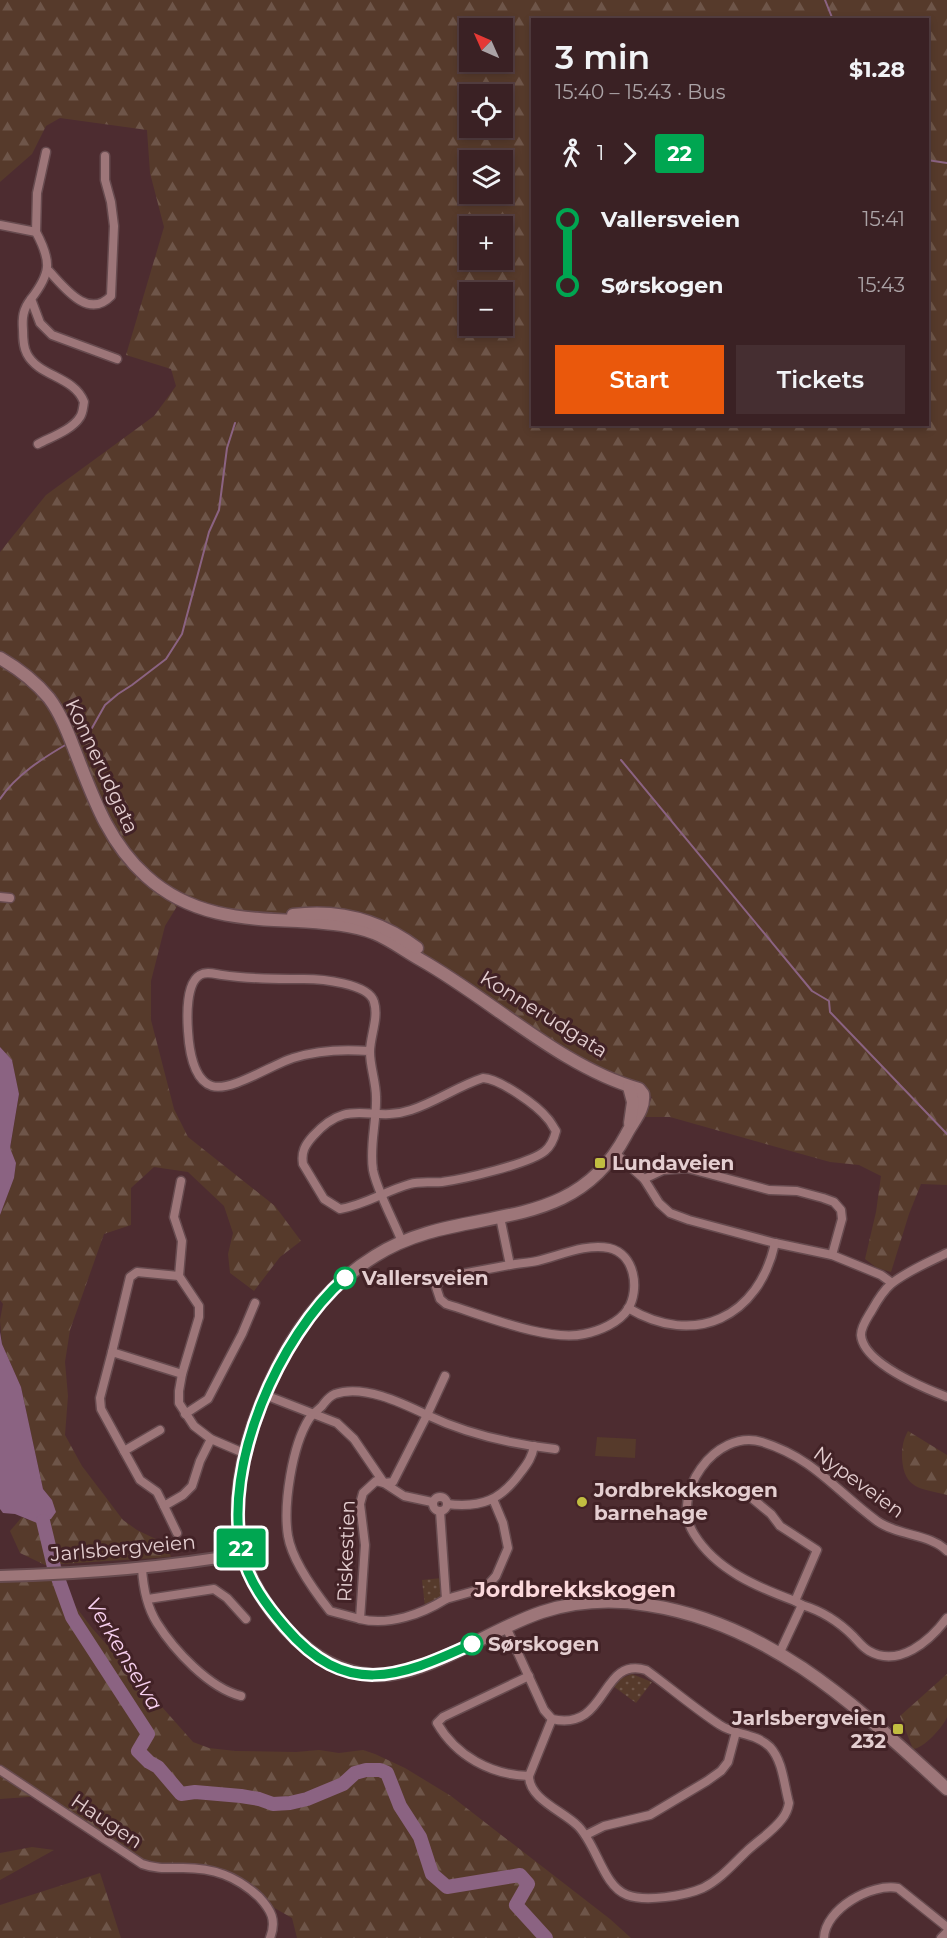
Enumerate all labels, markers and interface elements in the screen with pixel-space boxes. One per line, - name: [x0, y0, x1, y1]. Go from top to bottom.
- north arrow: [459, 18, 513, 72]
- map controls: [459, 18, 513, 336]
- text: 3 min: [555, 37, 650, 77]
- text: $1.28: [849, 56, 905, 83]
- text: 15:40 – 15:43 · Bus: [555, 80, 726, 104]
- button: locate: [459, 84, 513, 138]
- icon: walk: [555, 137, 588, 170]
- icon: forward: [613, 137, 646, 170]
- text: 1: [597, 141, 604, 165]
- text: 22: [667, 141, 692, 166]
- button: layers: [459, 150, 513, 204]
- text: Vallersveien: [601, 206, 740, 233]
- text: 15:41: [862, 207, 905, 231]
- button: +: [459, 216, 513, 270]
- text: Sørskogen: [601, 272, 723, 299]
- text: 15:43: [858, 273, 905, 297]
- button: −: [459, 282, 513, 336]
- button: Start: [555, 345, 724, 414]
- button: Tickets: [736, 345, 905, 414]
- street label: Konnerudgata: [60, 695, 144, 837]
- street label: Konnerudgata: [476, 965, 612, 1063]
- place label: Lundaveien: [612, 1151, 734, 1175]
- marker: Lundaveien: [593, 1156, 607, 1170]
- place label: Vallersveien: [361, 1266, 489, 1290]
- marker: Vallersveien: [334, 1267, 356, 1289]
- street label: Nypeveien: [809, 1441, 909, 1523]
- place label: Jordbrekkskogen barnehage: [593, 1478, 778, 1525]
- marker: Jordbrekkskogen barnehage: [575, 1495, 589, 1509]
- street label: Riskestien: [332, 1500, 360, 1602]
- line badge: 22: [214, 1528, 268, 1568]
- street label: Jarlsbergveien: [48, 1530, 197, 1566]
- text: 22: [229, 1536, 253, 1561]
- district label: Jordbrekkskogen: [473, 1576, 676, 1603]
- water label: Verkenselva: [81, 1593, 168, 1715]
- place label: Sørskogen: [488, 1632, 599, 1656]
- marker: Sørskogen: [461, 1633, 483, 1655]
- place label: Jarlsbergveien 232: [731, 1706, 886, 1753]
- marker: Jarlsbergveien 232: [891, 1722, 905, 1736]
- street label: Haugen: [67, 1788, 147, 1854]

